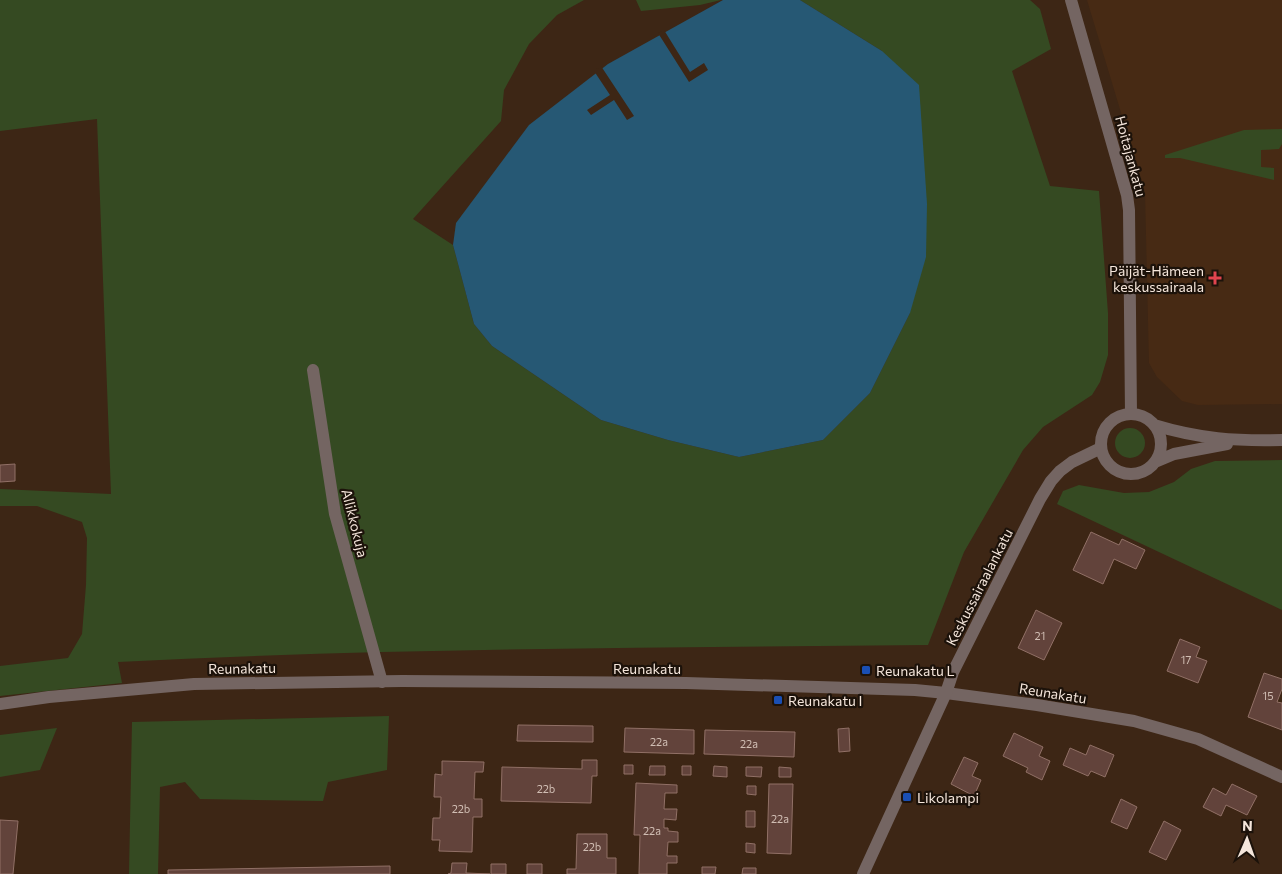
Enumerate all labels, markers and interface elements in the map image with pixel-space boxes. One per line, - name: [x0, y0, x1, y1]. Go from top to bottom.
- street label: Hoitajankatu: [1112, 114, 1150, 198]
- place label: Päijät-Hämeen keskussairaala: [1109, 262, 1204, 295]
- marker: Päijät-Hämeen keskussairaala: [1208, 271, 1222, 285]
- street label: Allikkokuja: [338, 487, 372, 559]
- street label: Keskussairaalankatu: [942, 526, 1016, 648]
- house number: 21: [1035, 629, 1045, 642]
- house number: 17: [1181, 653, 1191, 666]
- street label: Reunakatu: [208, 659, 276, 677]
- street label: Reunakatu: [613, 660, 681, 677]
- place label: Reunakatu L: [876, 662, 955, 679]
- marker: Reunakatu L: [860, 664, 872, 676]
- street label: Reunakatu: [1018, 679, 1088, 707]
- house number: 15: [1262, 689, 1274, 702]
- place label: Reunakatu I: [788, 692, 863, 709]
- marker: Reunakatu I: [772, 694, 784, 706]
- house number: 22a: [650, 735, 668, 748]
- house number: 22a: [740, 737, 758, 750]
- house number: 22b: [537, 782, 555, 795]
- place label: Likolampi: [917, 789, 979, 806]
- marker: Likolampi: [901, 791, 913, 803]
- house number: 22b: [452, 802, 470, 815]
- house number: 22a: [771, 812, 789, 825]
- north arrow: [1222, 814, 1272, 864]
- text: N: [1242, 817, 1253, 834]
- house number: 22a: [643, 824, 661, 837]
- house number: 22b: [583, 840, 601, 853]

